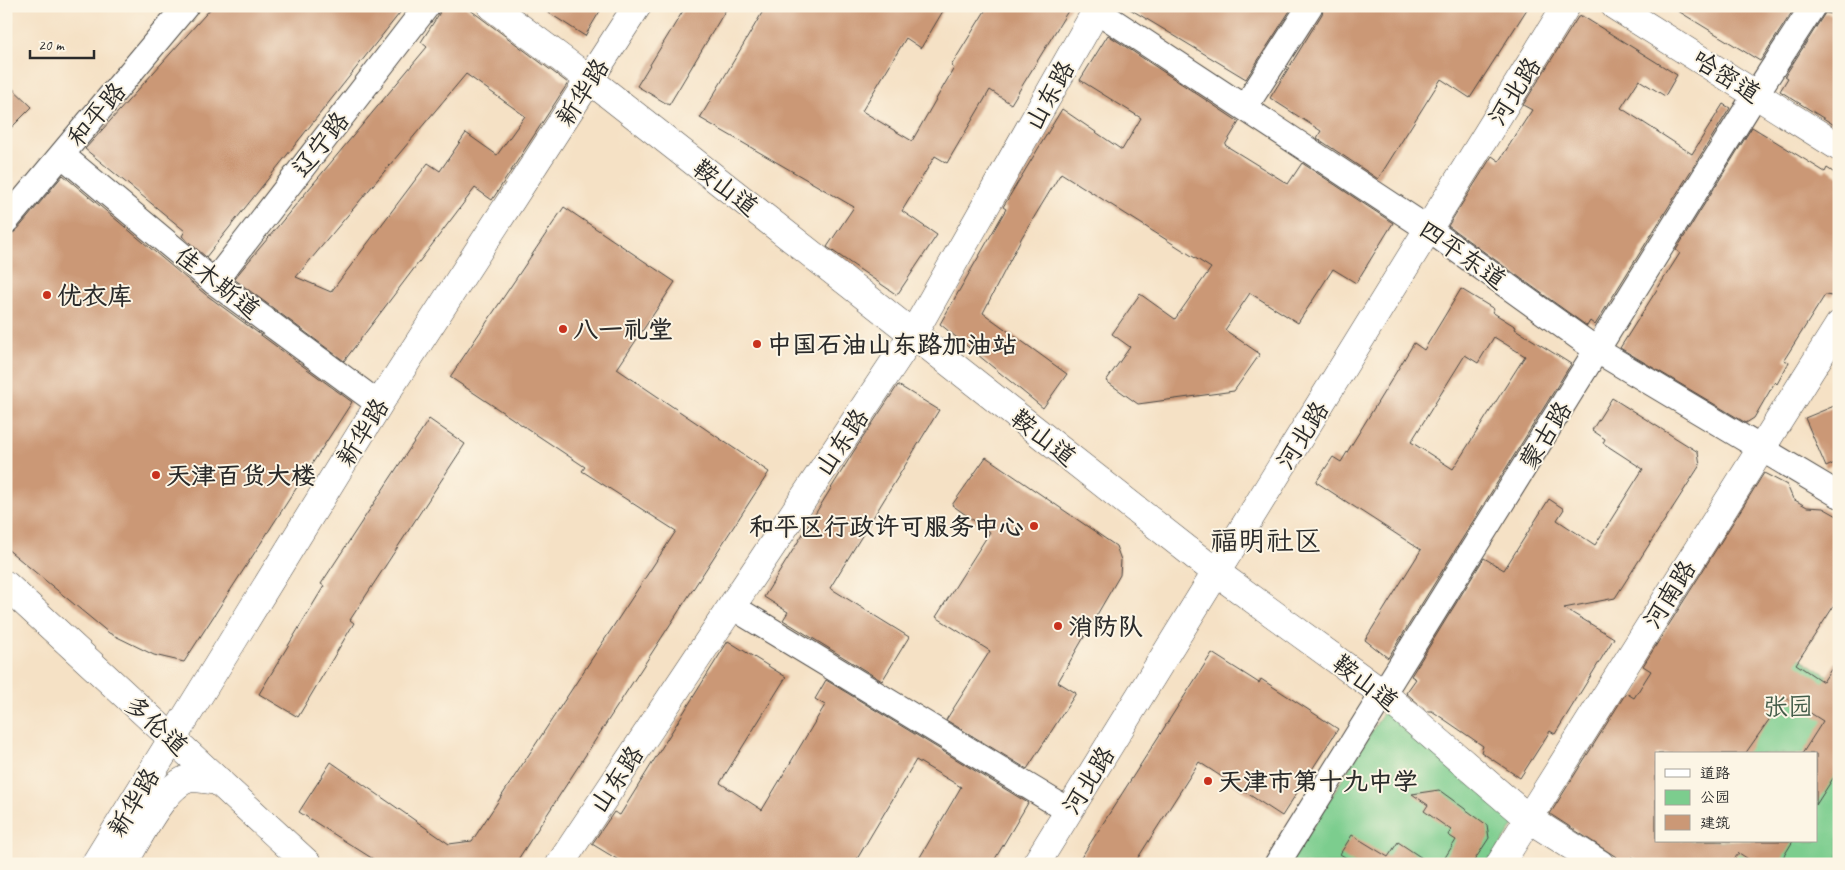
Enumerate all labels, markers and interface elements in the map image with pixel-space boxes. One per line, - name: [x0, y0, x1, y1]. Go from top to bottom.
- scale bar: [30, 28, 94, 60]
- text: 20 m: [38, 36, 65, 55]
- street label: 哈密道: [1686, 43, 1767, 110]
- street label: 河北路: [1481, 51, 1548, 132]
- street label: 新华路: [549, 52, 617, 133]
- street label: 山东路: [1018, 55, 1082, 136]
- street label: 和平路: [60, 76, 133, 154]
- street label: 辽宁路: [285, 105, 356, 184]
- street label: 鞍山道: [686, 152, 765, 223]
- street label: 四平东道: [1412, 213, 1513, 297]
- street label: 佳木斯道: [168, 239, 267, 326]
- place label: 优衣库: [57, 280, 132, 312]
- marker: 优衣库: [41, 289, 53, 301]
- place label: 八一礼堂: [573, 314, 673, 346]
- marker: 八一礼堂: [557, 323, 569, 335]
- place label: 中国石油山东路加油站: [767, 329, 1017, 361]
- marker: 中国石油山东路加油站: [751, 338, 763, 350]
- street label: 新华路: [329, 392, 396, 473]
- street label: 河北路: [1269, 395, 1336, 476]
- street label: 蒙古路: [1512, 395, 1579, 476]
- street label: 鞍山道: [1004, 402, 1083, 473]
- street label: 山东路: [808, 403, 876, 483]
- place label: 天津百货大楼: [166, 460, 316, 492]
- marker: 天津百货大楼: [150, 469, 162, 481]
- place label: 和平区行政许可服务中心: [749, 511, 1024, 543]
- marker: 和平区行政许可服务中心: [1028, 520, 1040, 532]
- district label: 福明社区: [1210, 523, 1322, 558]
- street label: 河南路: [1636, 554, 1703, 635]
- place label: 消防队: [1068, 611, 1143, 643]
- marker: 消防队: [1052, 620, 1064, 632]
- street label: 鞍山道: [1326, 647, 1405, 718]
- street label: 多伦道: [118, 689, 195, 763]
- park label: 张园: [1763, 691, 1813, 723]
- street label: 山东路: [583, 740, 651, 820]
- street label: 河北路: [1055, 740, 1122, 821]
- legend: [1655, 752, 1818, 842]
- street label: 新华路: [101, 762, 167, 843]
- text: 道路: [1700, 764, 1730, 783]
- place label: 天津市第十九中学: [1218, 766, 1418, 798]
- marker: 天津市第十九中学: [1202, 775, 1214, 787]
- text: 公园: [1700, 788, 1730, 807]
- text: 建筑: [1700, 814, 1730, 833]

